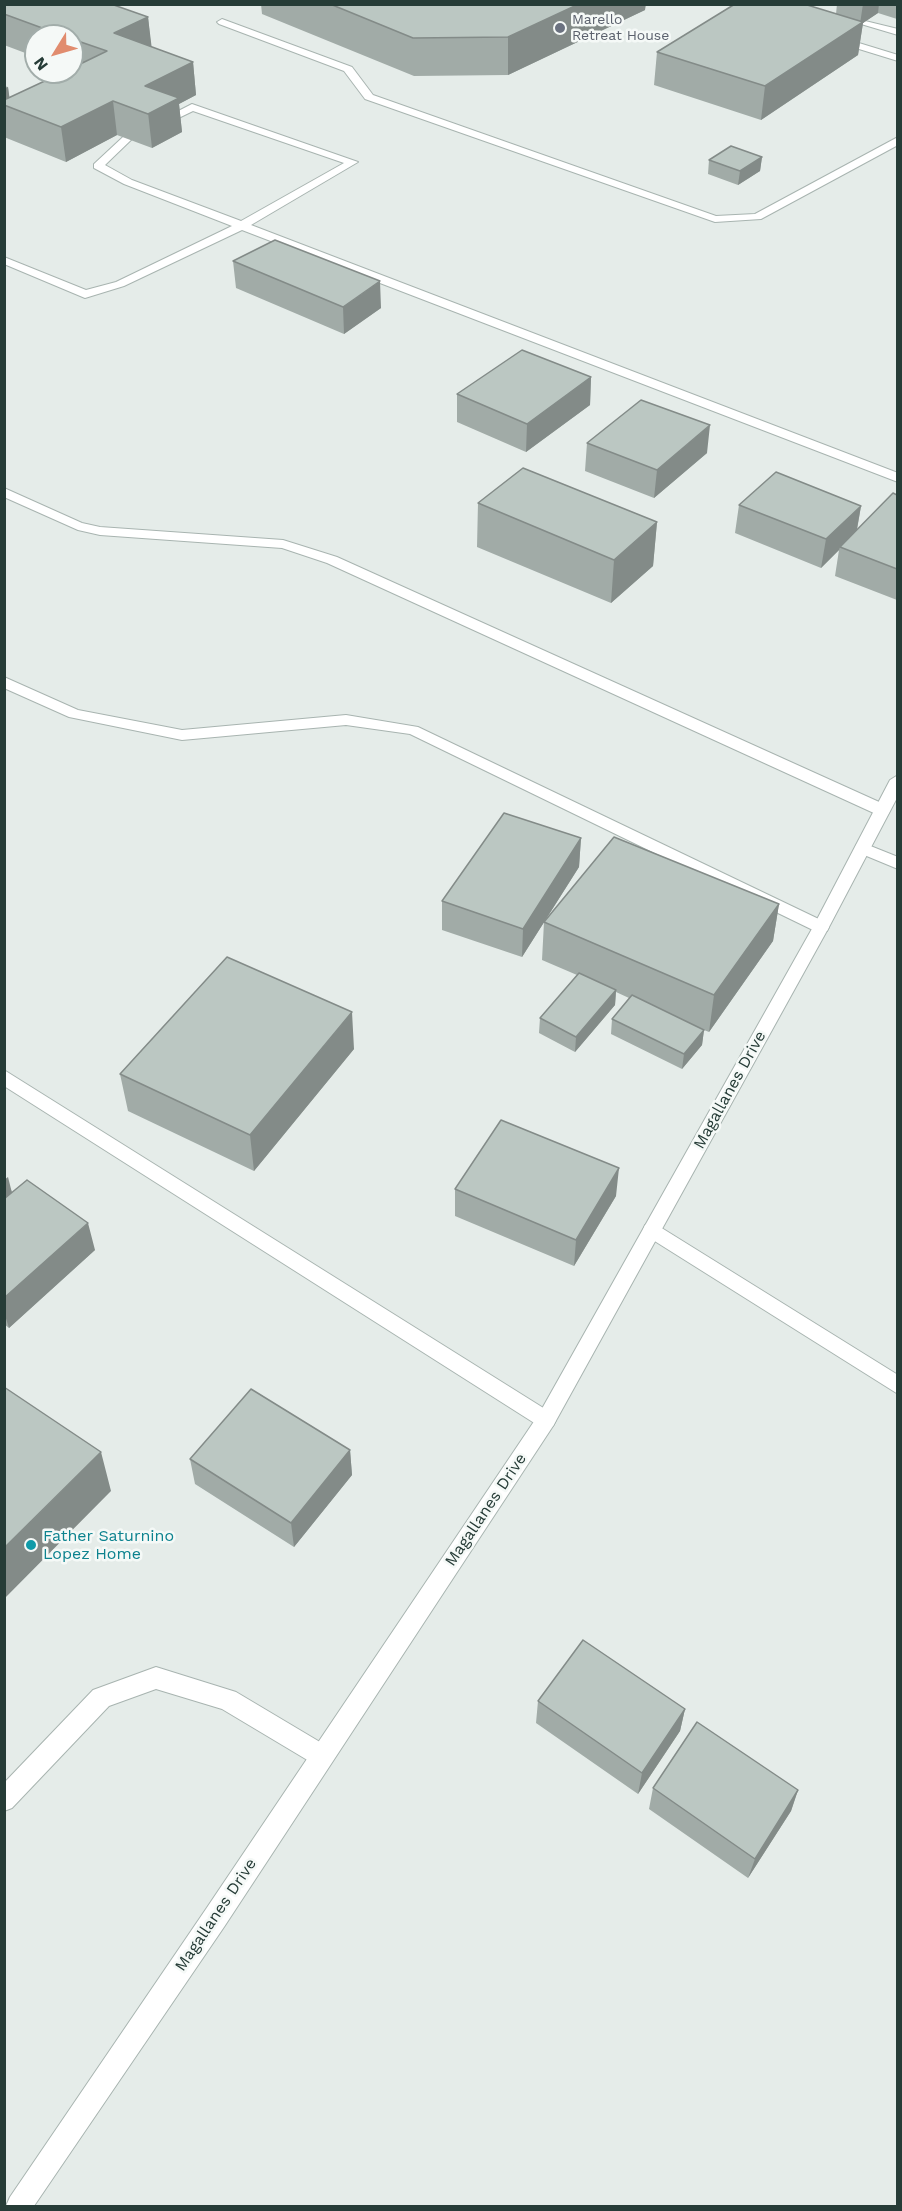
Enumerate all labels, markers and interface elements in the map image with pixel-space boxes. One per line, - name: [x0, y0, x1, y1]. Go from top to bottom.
- place label: Marello Retreat House: [572, 12, 669, 44]
- marker: Marello Retreat House: [553, 21, 567, 35]
- north arrow: [24, 24, 84, 84]
- text: N: [30, 53, 52, 74]
- street label: Magallanes Drive: [690, 1028, 770, 1152]
- street label: Magallanes Drive: [441, 1450, 531, 1570]
- place label: Father Saturnino Lopez Home: [43, 1526, 174, 1564]
- marker: Father Saturnino Lopez Home: [24, 1538, 38, 1552]
- street label: Magallanes Drive: [171, 1855, 261, 1975]

